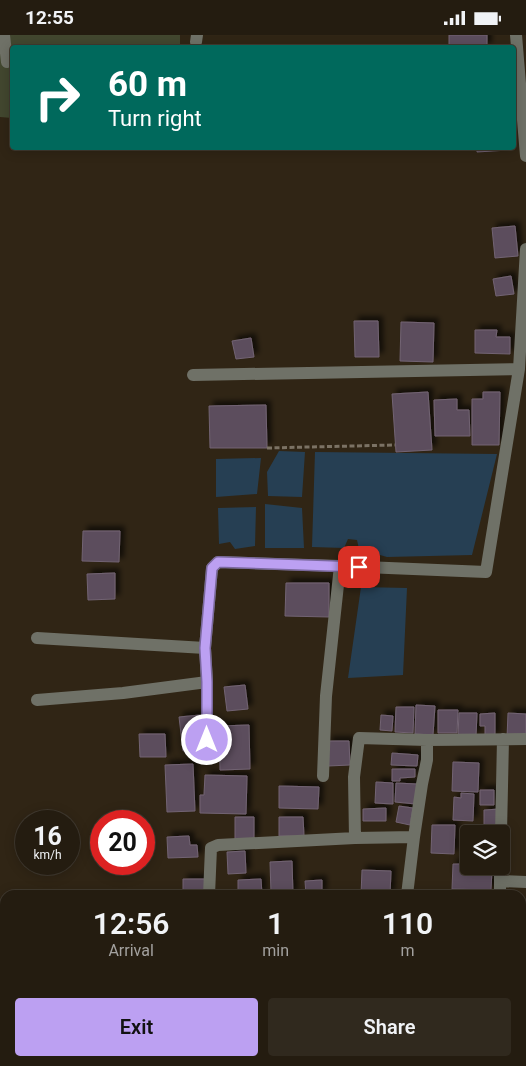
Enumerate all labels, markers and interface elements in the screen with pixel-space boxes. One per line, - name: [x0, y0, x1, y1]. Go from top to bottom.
- text: 12:55: [25, 6, 74, 29]
- text: 60 m: [108, 64, 187, 105]
- icon: right: [25, 65, 90, 130]
- text: Turn right: [108, 106, 202, 131]
- pin: [338, 546, 380, 588]
- icon: arrive: [345, 553, 373, 581]
- position arrow: [180, 713, 232, 765]
- speed limit sign: 20: [90, 810, 155, 875]
- text: 16: [33, 822, 62, 851]
- map controls: [460, 825, 510, 875]
- button: layers: [460, 825, 510, 875]
- text: km/h: [33, 848, 62, 862]
- text: 12:56: [93, 906, 170, 941]
- text: 1: [267, 906, 284, 941]
- text: 110: [382, 906, 433, 941]
- text: Arrival: [108, 941, 154, 960]
- text: min: [262, 941, 289, 960]
- text: m: [400, 941, 415, 960]
- button: Exit: [15, 998, 258, 1056]
- button: Share: [268, 998, 511, 1056]

